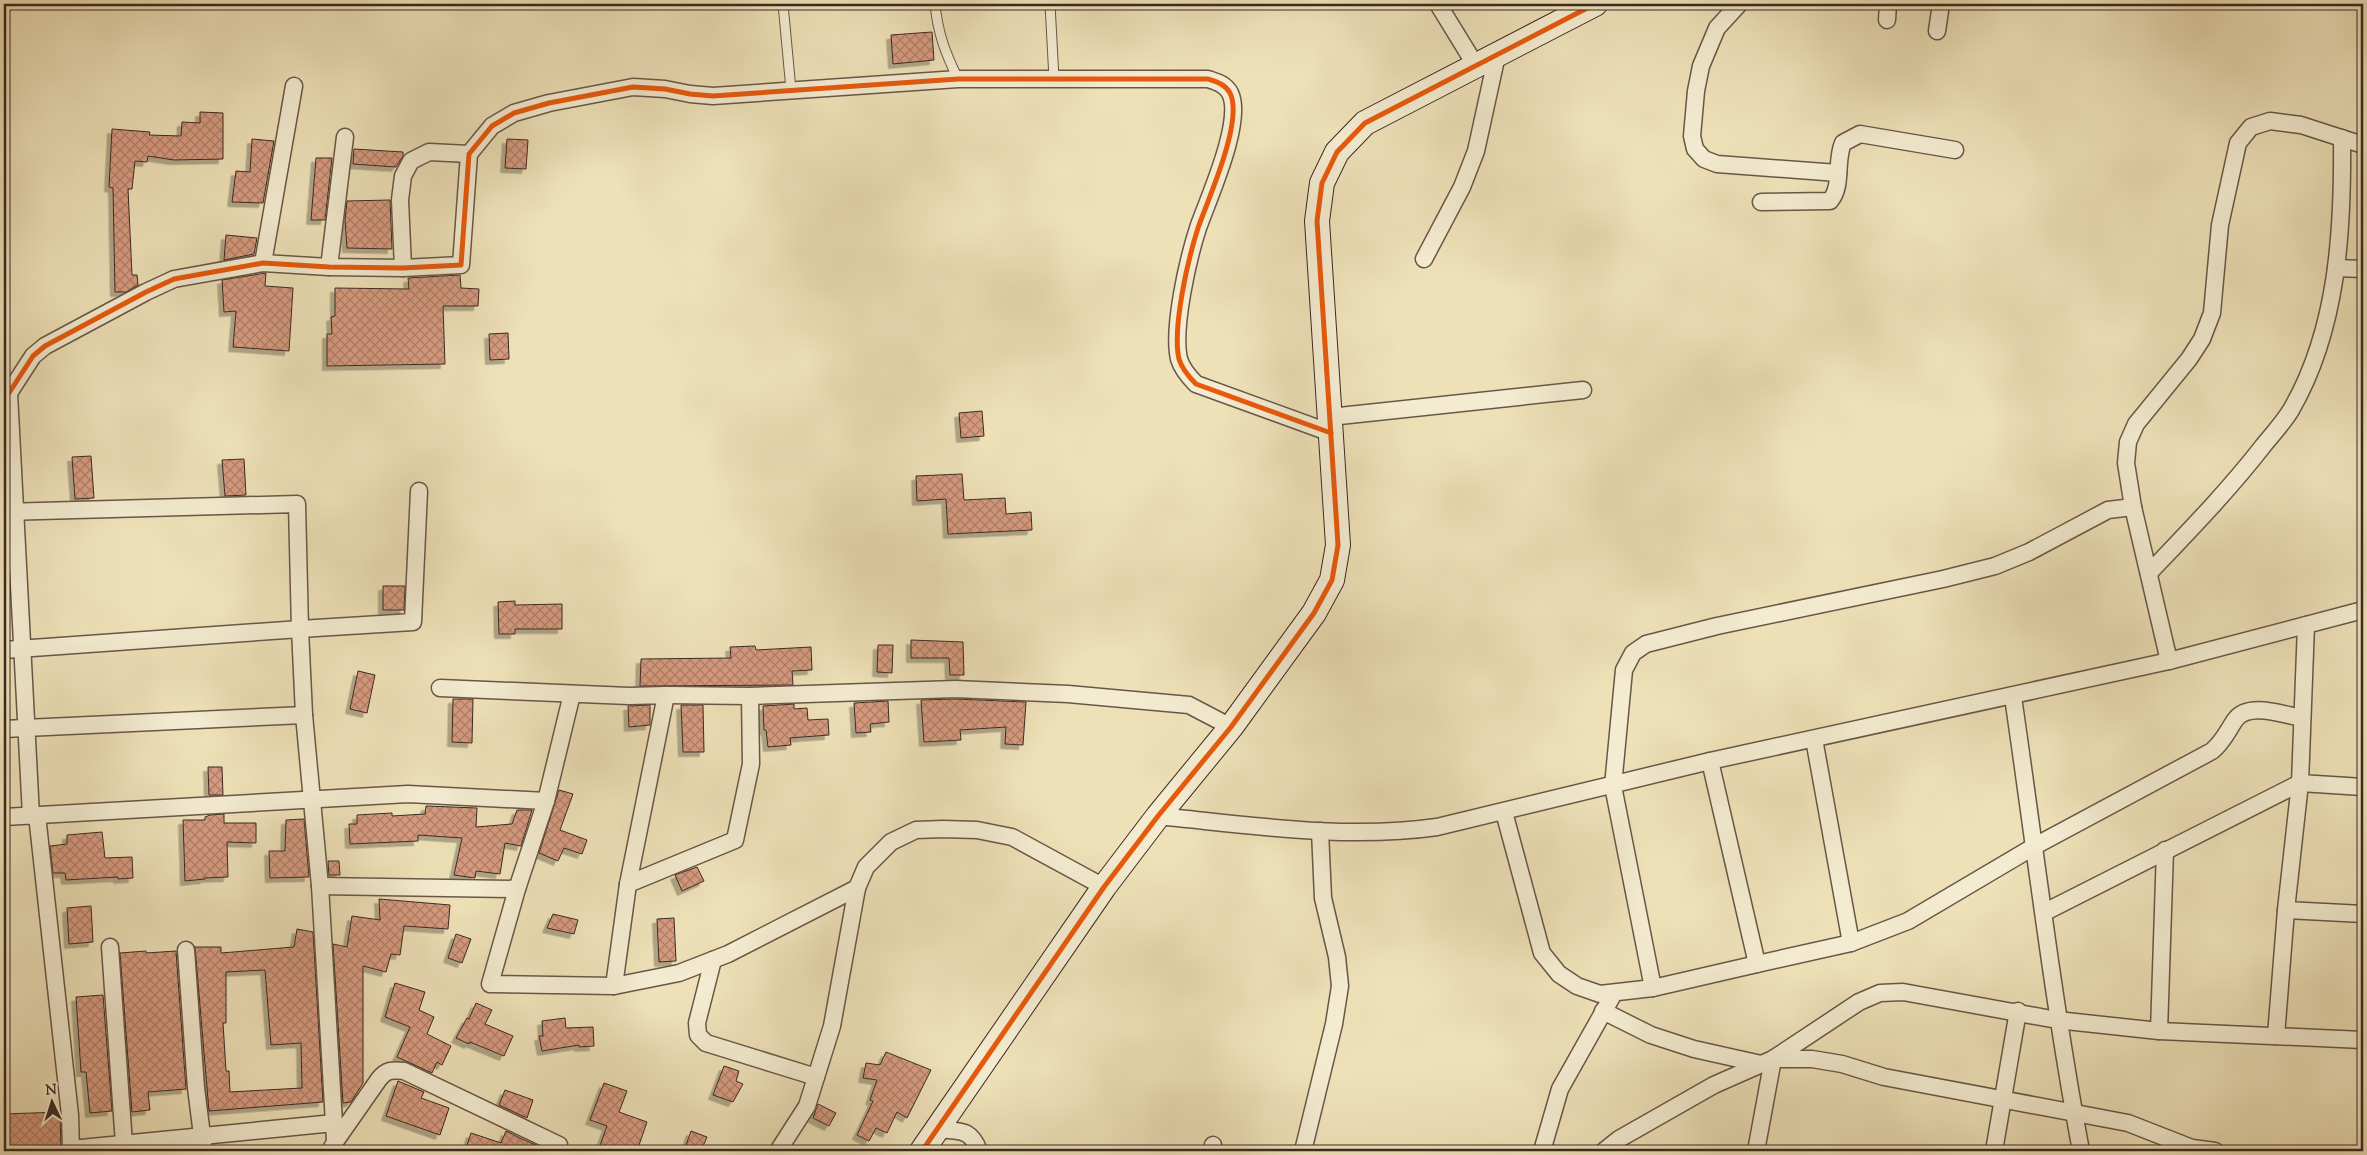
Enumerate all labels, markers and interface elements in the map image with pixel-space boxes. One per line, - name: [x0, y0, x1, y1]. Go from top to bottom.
- north arrow: [28, 1078, 78, 1128]
- text: N: [45, 1081, 58, 1101]

